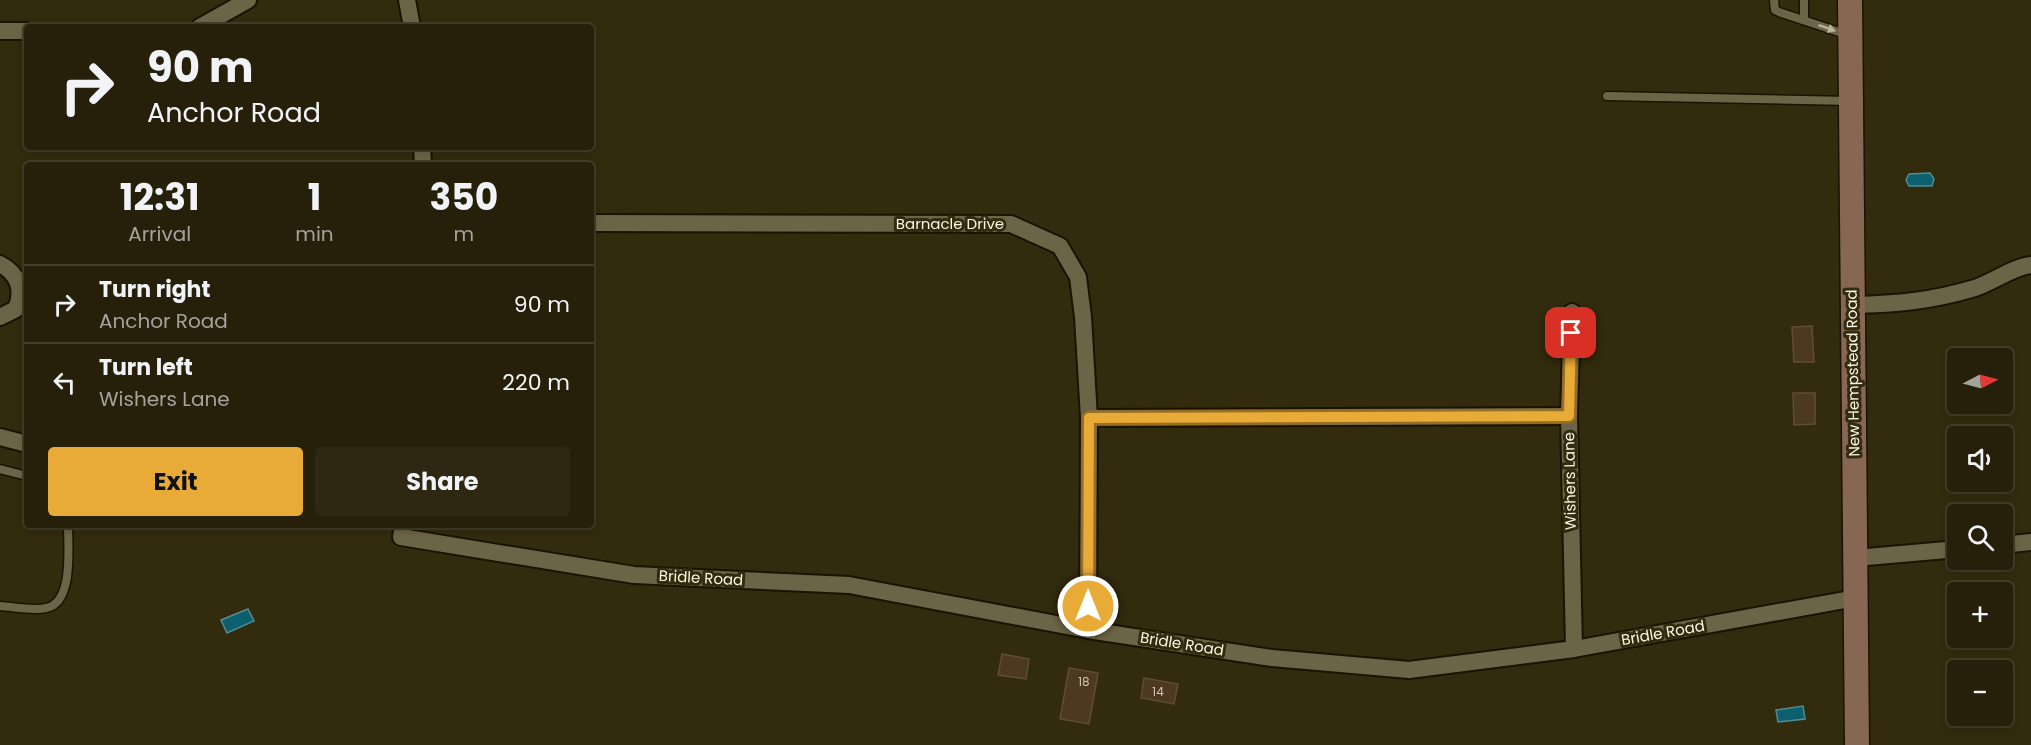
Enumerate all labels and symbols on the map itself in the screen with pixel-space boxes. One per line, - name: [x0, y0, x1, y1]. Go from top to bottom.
- one-way arrow: [1818, 23, 1836, 33]
- street label: Barnacle Drive: [896, 213, 1004, 234]
- street label: New Hempstead Road: [1841, 289, 1864, 457]
- pin: [1545, 307, 1596, 358]
- north arrow: [1947, 348, 2013, 414]
- street label: Wishers Lane: [1558, 432, 1581, 530]
- street label: Bridle Road: [658, 565, 744, 590]
- position arrow: [1056, 574, 1120, 638]
- street label: Bridle Road: [1619, 615, 1706, 650]
- street label: Bridle Road: [1139, 627, 1226, 660]
- house number: 18: [1078, 673, 1090, 690]
- house number: 14: [1152, 683, 1164, 700]

